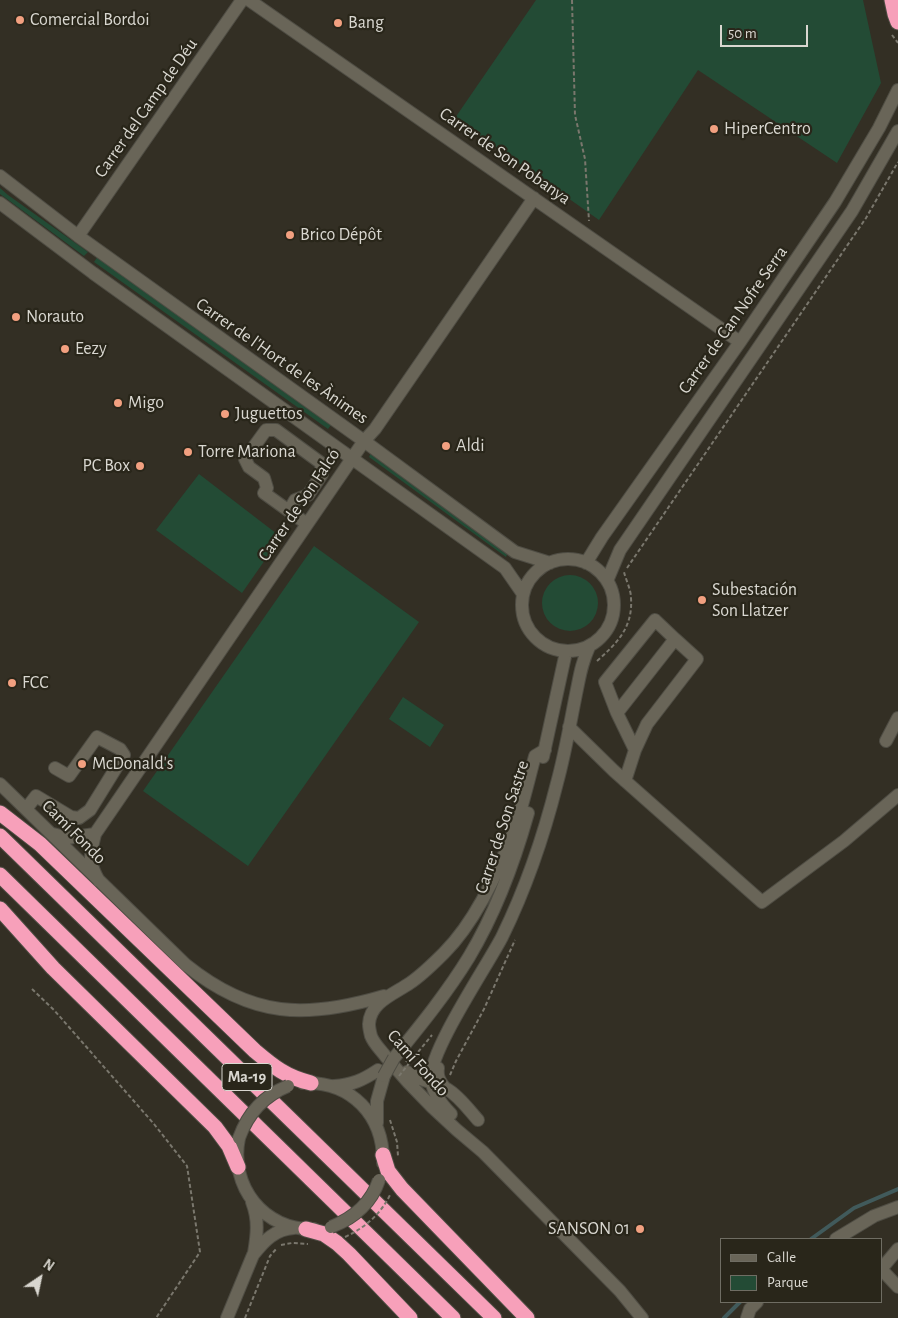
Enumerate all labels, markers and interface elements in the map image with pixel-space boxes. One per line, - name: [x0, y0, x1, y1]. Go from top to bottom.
- place label: Comercial Bordoi: [30, 9, 150, 31]
- place label: Bang: [348, 12, 384, 34]
- marker: Comercial Bordoi: [14, 14, 26, 26]
- scale bar: [723, 15, 810, 47]
- marker: Bang: [332, 17, 344, 29]
- text: 50 m: [728, 26, 757, 41]
- street label: Carrer del Camp de Déu: [90, 34, 202, 182]
- street label: Carrer de Son Pobanya: [435, 103, 575, 209]
- place label: HiperCentro: [724, 118, 811, 140]
- marker: HiperCentro: [708, 123, 720, 135]
- place label: Brico Dépôt: [300, 224, 382, 246]
- marker: Brico Dépôt: [284, 229, 296, 241]
- street label: Carrer de Can Nofre Serra: [674, 242, 792, 398]
- street label: Carrer de l'Hort de les Ànimes: [192, 293, 372, 429]
- place label: Norauto: [26, 306, 84, 328]
- marker: Norauto: [10, 311, 22, 323]
- place label: Eezy: [75, 338, 107, 360]
- marker: Eezy: [59, 343, 71, 355]
- place label: Migo: [128, 392, 164, 414]
- marker: Migo: [112, 397, 124, 409]
- place label: Juguettos: [235, 403, 303, 425]
- marker: Juguettos: [219, 408, 231, 420]
- place label: Aldi: [456, 435, 485, 457]
- marker: Aldi: [440, 440, 452, 452]
- place label: Torre Mariona: [198, 441, 296, 463]
- street label: Carrer de Son Falcó: [253, 444, 345, 566]
- marker: Torre Mariona: [182, 446, 194, 458]
- place label: PC Box: [82, 455, 130, 477]
- marker: PC Box: [134, 460, 146, 472]
- place label: Subestación Son Llatzer: [712, 579, 797, 622]
- marker: Subestación Son Llatzer: [696, 594, 708, 606]
- place label: FCC: [22, 672, 48, 694]
- marker: FCC: [6, 677, 18, 689]
- place label: McDonald's: [92, 753, 174, 775]
- marker: McDonald's: [76, 758, 88, 770]
- street label: Carrer de Son Sastre: [470, 758, 534, 896]
- street label: Camí Fondo: [37, 795, 111, 869]
- street label: Camí Fondo: [382, 1025, 454, 1101]
- road number: Ma-19: [222, 1064, 272, 1090]
- place label: SANSON 01: [548, 1218, 630, 1240]
- marker: SANSON 01: [634, 1223, 646, 1235]
- legend: [720, 1238, 883, 1303]
- text: Calle: [767, 1250, 796, 1265]
- north arrow: [15, 1253, 65, 1303]
- text: N: [40, 1257, 56, 1274]
- text: Parque: [767, 1275, 808, 1290]

